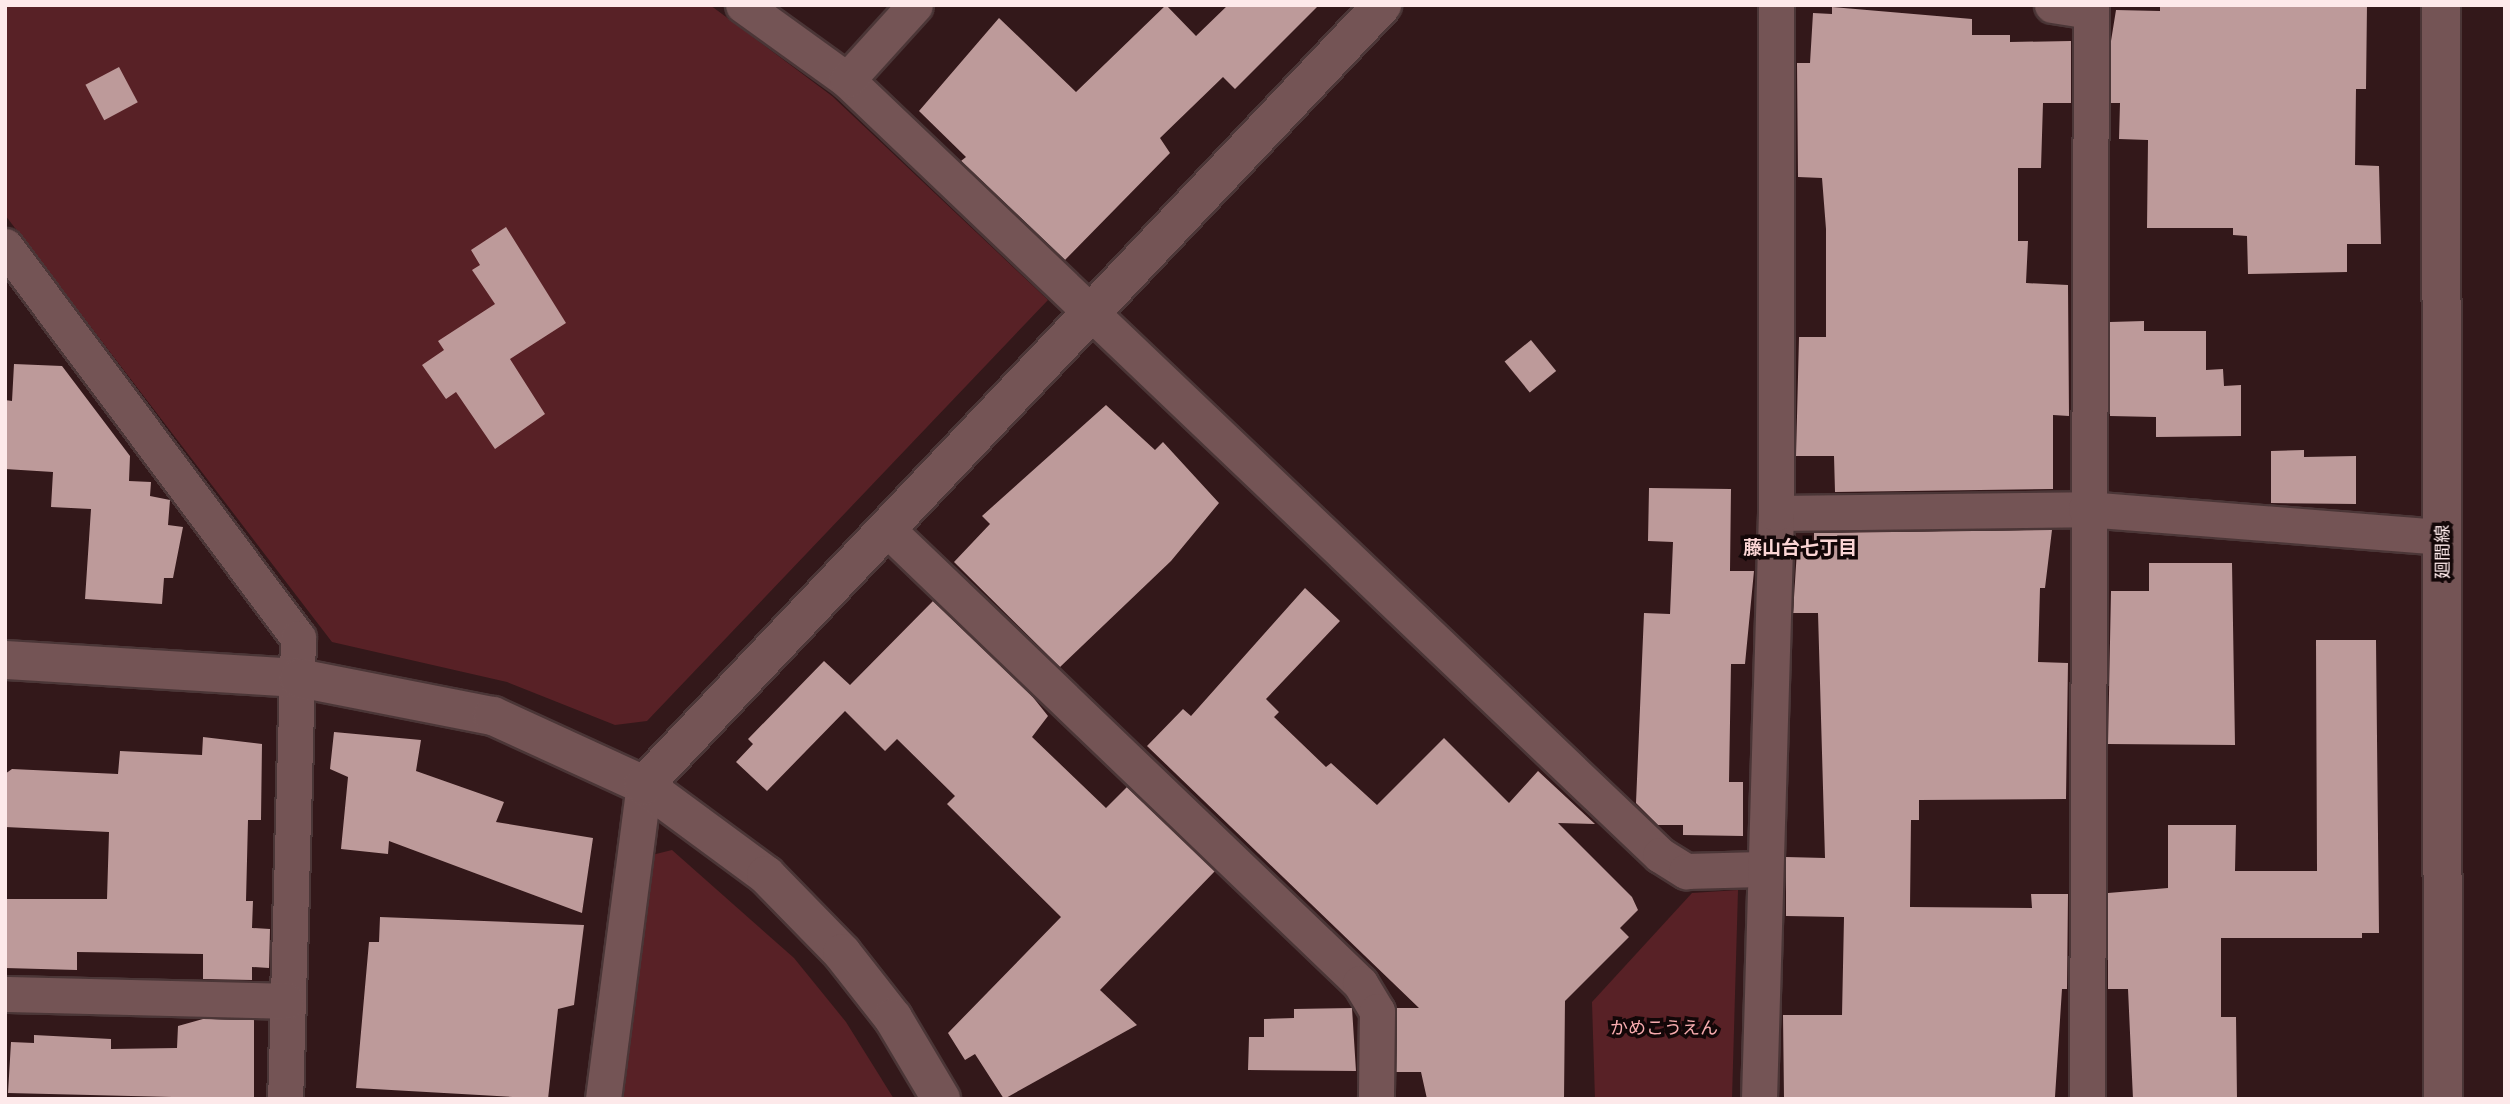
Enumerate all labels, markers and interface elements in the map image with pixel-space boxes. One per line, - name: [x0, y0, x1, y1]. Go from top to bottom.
- street label: 廻間線: [2432, 525, 2454, 579]
- district label: 藤山台七丁目: [1743, 538, 1857, 560]
- park label: かめこうえん: [1610, 1017, 1718, 1039]

